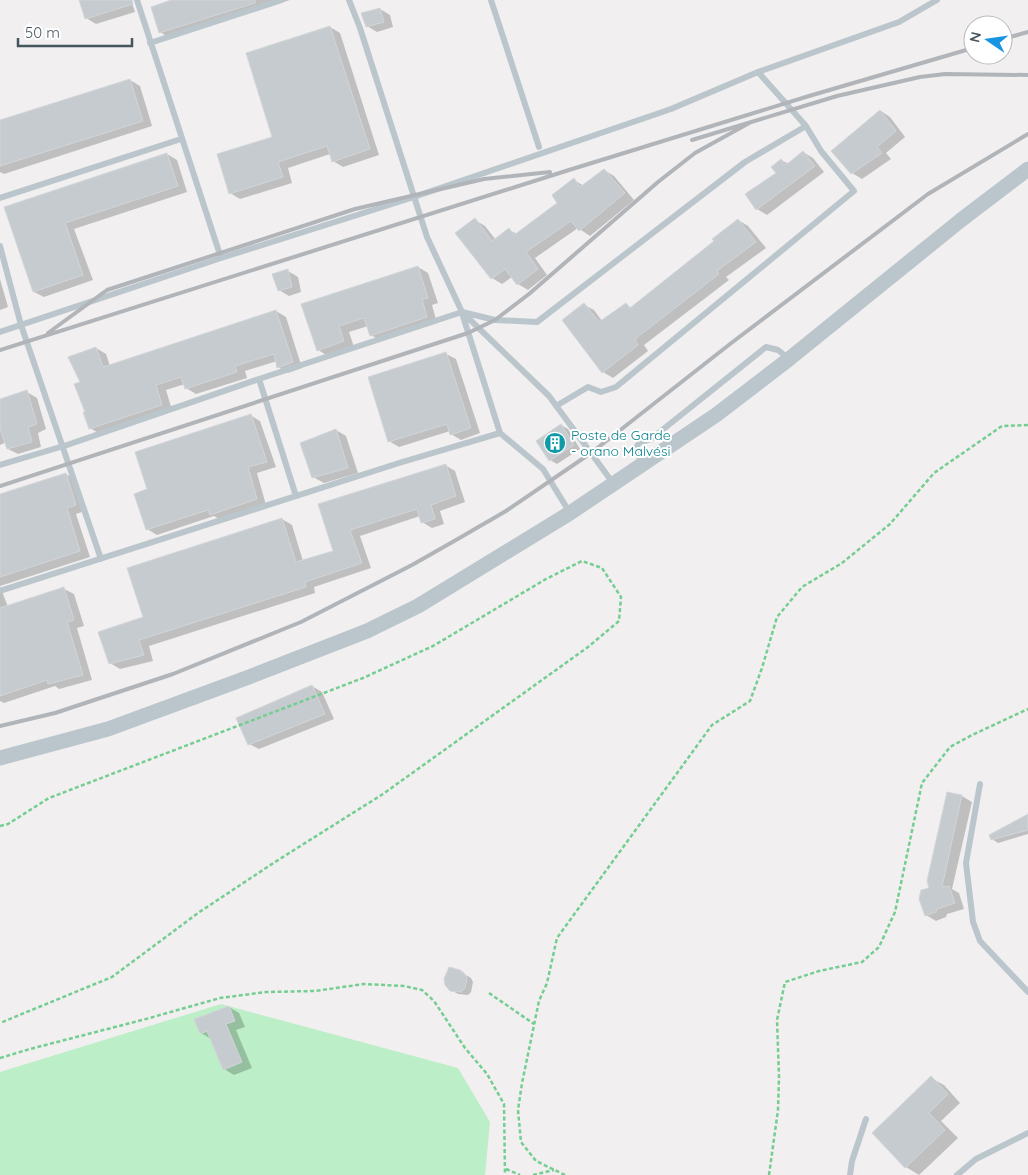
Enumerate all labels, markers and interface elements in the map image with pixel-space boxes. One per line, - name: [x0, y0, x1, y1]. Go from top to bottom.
- scale bar: [18, 15, 131, 47]
- north arrow: [963, 15, 1013, 65]
- text: 50 m: [25, 23, 60, 42]
- text: N: [965, 30, 985, 44]
- place label: Poste de Garde - orano Malvési: [571, 426, 671, 460]
- building icon: Poste de Garde - orano Malvési: [543, 431, 567, 455]

